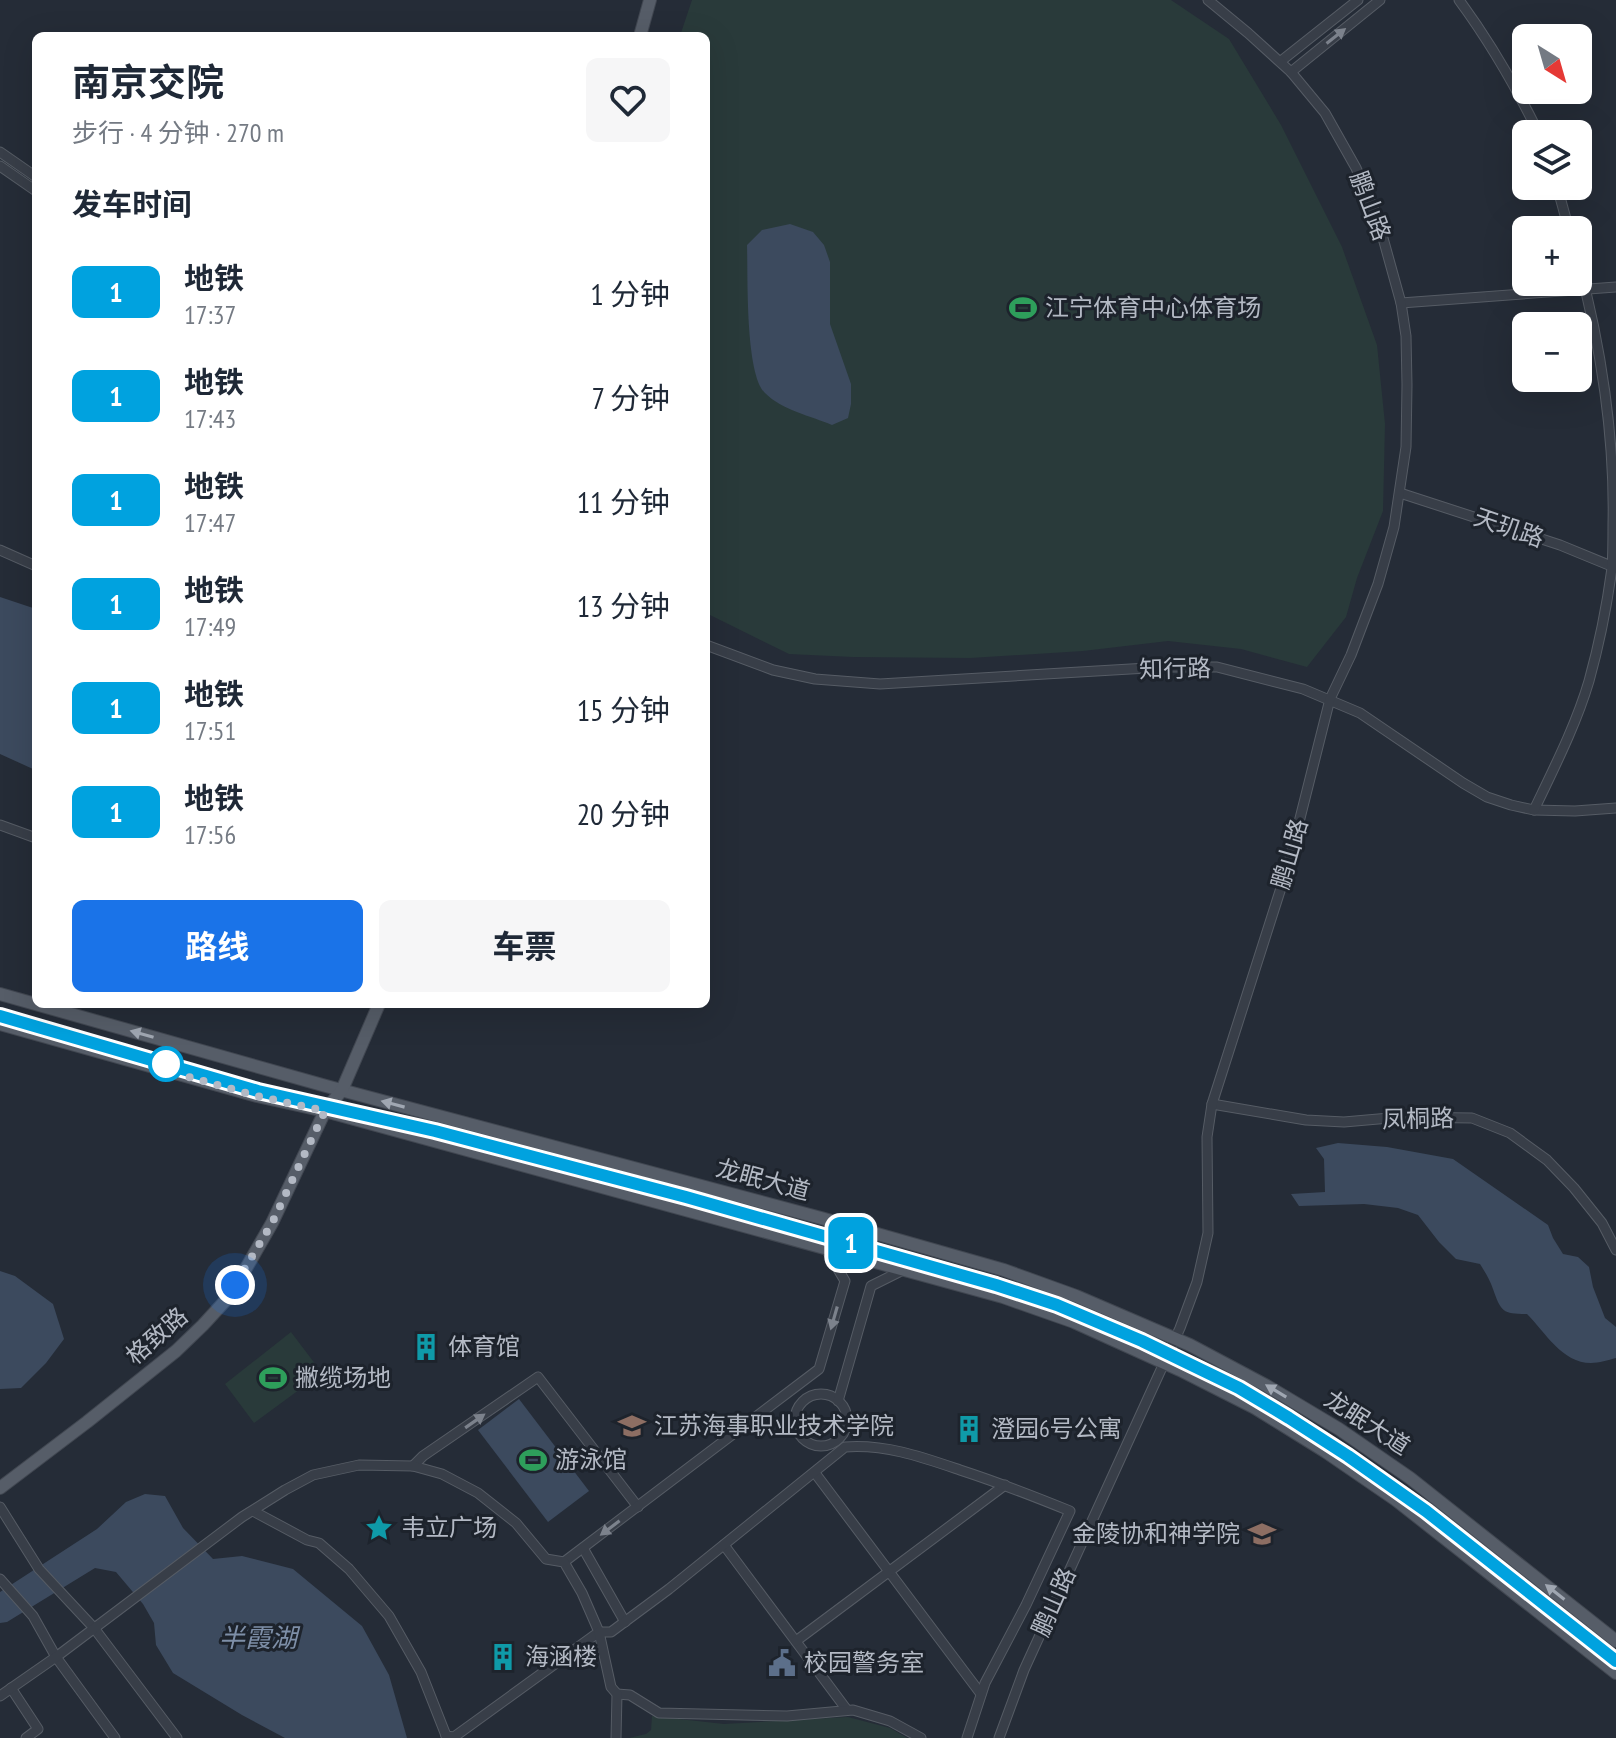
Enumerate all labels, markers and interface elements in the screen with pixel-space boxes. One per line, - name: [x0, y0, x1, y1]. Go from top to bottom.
- north arrow: [1512, 24, 1592, 104]
- map controls: [1512, 24, 1592, 392]
- one-way arrow: [1325, 27, 1346, 44]
- text: 南京交院: [72, 57, 224, 106]
- button: heart: [586, 58, 670, 142]
- text: 步行 · 4 分钟 · 270 m: [72, 116, 284, 149]
- button: layers: [1512, 120, 1592, 200]
- street label: 鹏山路: [1343, 167, 1398, 245]
- text: 发车时间: [72, 184, 192, 223]
- button: +: [1512, 216, 1592, 296]
- text: 地铁: [184, 258, 244, 297]
- text: 1: [109, 273, 123, 310]
- text: 1 分钟: [590, 274, 670, 313]
- place label: 江宁体育中心体育场: [1045, 292, 1261, 323]
- sports icon: 江宁体育中心体育场: [1008, 293, 1038, 323]
- text: 17:37: [184, 298, 236, 331]
- button: −: [1512, 312, 1592, 392]
- text: 地铁: [184, 362, 244, 401]
- text: 1: [109, 377, 123, 414]
- text: 7 分钟: [591, 378, 670, 417]
- text: 17:43: [184, 402, 236, 435]
- text: 地铁: [184, 466, 244, 505]
- text: 1: [109, 481, 123, 518]
- text: 11 分钟: [577, 482, 670, 521]
- street label: 天玑路: [1470, 501, 1548, 554]
- text: 17:47: [184, 506, 236, 539]
- text: 地铁: [184, 570, 244, 609]
- text: 1: [109, 585, 123, 622]
- text: 13 分钟: [577, 586, 670, 625]
- text: 17:49: [184, 610, 236, 643]
- street label: 知行路: [1139, 652, 1211, 685]
- text: 地铁: [184, 674, 244, 713]
- text: 1: [109, 689, 123, 726]
- text: 15 分钟: [577, 690, 670, 729]
- text: 17:51: [184, 714, 236, 747]
- text: 地铁: [184, 778, 244, 817]
- text: 1: [109, 793, 123, 830]
- text: 20 分钟: [577, 794, 670, 833]
- street label: 鹏山路: [1265, 815, 1314, 893]
- text: 17:56: [184, 818, 236, 851]
- button: 路线: [72, 900, 363, 992]
- button: 车票: [379, 900, 670, 992]
- one-way arrow: [130, 1027, 154, 1040]
- unlabelled marker: [149, 1047, 183, 1081]
- one-way arrow: [380, 1097, 405, 1109]
- street label: 凤桐路: [1382, 1102, 1454, 1135]
- street label: 龙眠大道: [713, 1152, 814, 1207]
- line badge: 1: [825, 1217, 877, 1269]
- text: 1: [844, 1224, 858, 1261]
- your location: [215, 1265, 255, 1305]
- street label: 格致路: [119, 1300, 194, 1371]
- one-way arrow: [827, 1307, 840, 1331]
- place label: 体育馆: [448, 1331, 520, 1362]
- building icon: 体育馆: [411, 1332, 441, 1362]
- place label: 撇缆场地: [295, 1362, 391, 1393]
- sports icon: 撇缆场地: [258, 1363, 288, 1393]
- street label: 龙眠大道: [1319, 1383, 1416, 1462]
- one-way arrow: [1265, 1384, 1287, 1398]
- place label: 江苏海事职业技术学院: [654, 1410, 894, 1441]
- school or university icon: 江苏海事职业技术学院: [617, 1411, 647, 1441]
- place label: 澄园6号公寓: [991, 1413, 1122, 1444]
- one-way arrow: [464, 1414, 485, 1429]
- building icon: 澄园6号公寓: [954, 1414, 984, 1444]
- place label: 游泳馆: [555, 1444, 627, 1475]
- sports icon: 游泳馆: [518, 1445, 548, 1475]
- place label: 韦立广场: [401, 1512, 497, 1543]
- place icon: 韦立广场: [364, 1513, 394, 1543]
- place label: 金陵协和神学院: [1072, 1518, 1240, 1549]
- one-way arrow: [600, 1519, 620, 1535]
- school or university icon: 金陵协和神学院: [1247, 1519, 1277, 1549]
- street label: 鹏山路: [1025, 1563, 1082, 1641]
- one-way arrow: [1545, 1585, 1565, 1601]
- water label: 半霞湖: [219, 1621, 301, 1654]
- place label: 海涵楼: [525, 1641, 597, 1672]
- building icon: 海涵楼: [488, 1642, 518, 1672]
- place label: 校园警务室: [804, 1647, 924, 1678]
- public building icon: 校园警务室: [767, 1648, 797, 1678]

